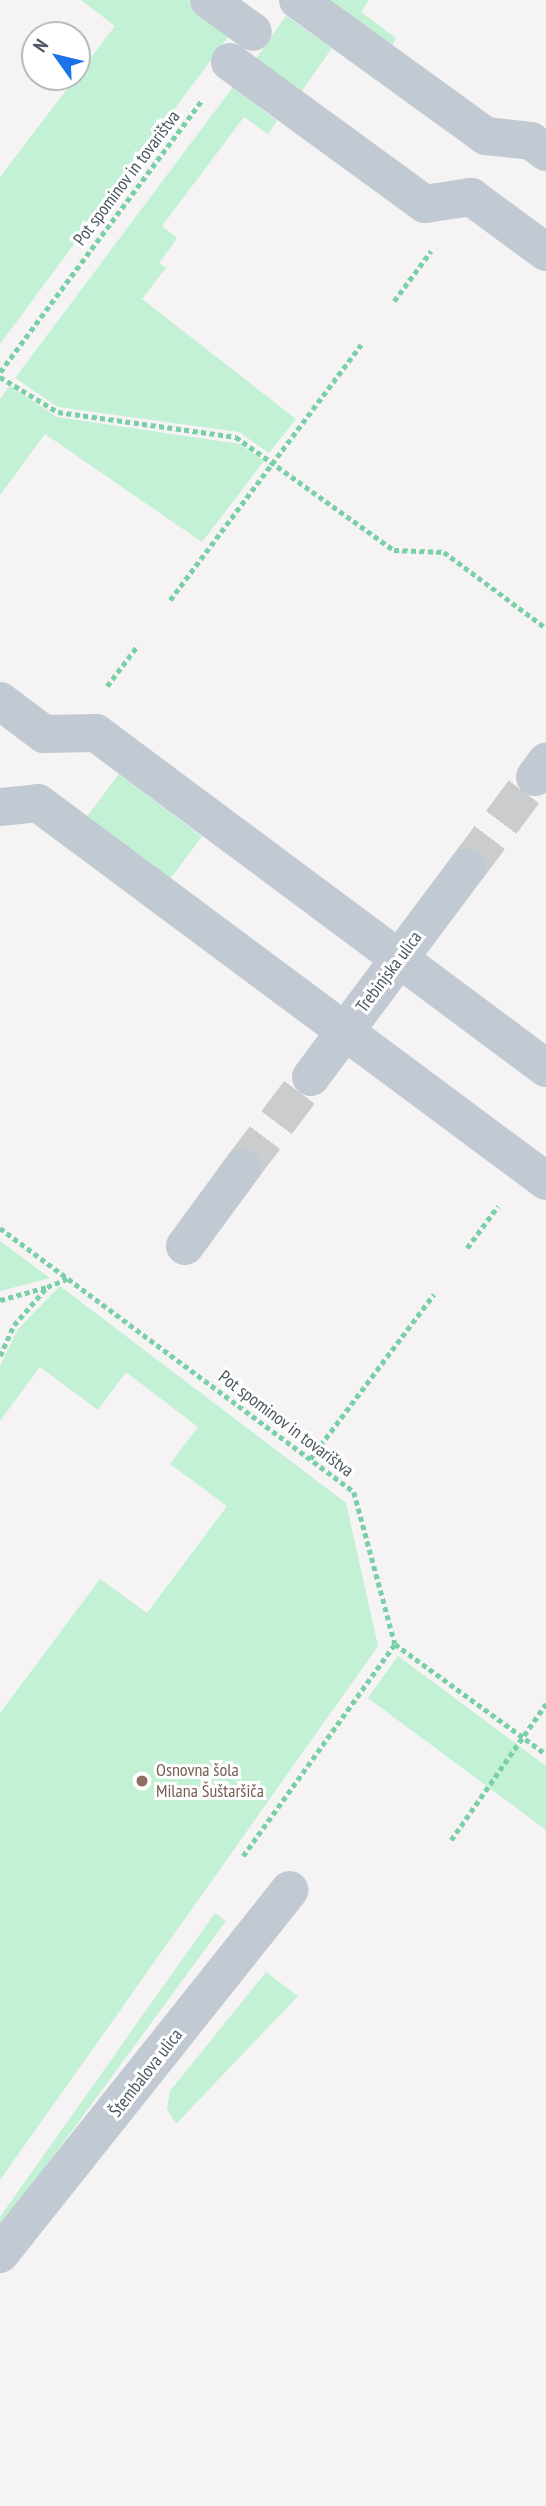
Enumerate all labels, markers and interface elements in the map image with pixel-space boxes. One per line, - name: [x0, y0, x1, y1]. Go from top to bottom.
- north arrow: [21, 21, 91, 91]
- text: N: [27, 34, 53, 56]
- street label: Pot spominov in tovarištva: [69, 106, 185, 250]
- street label: Trebinjska ulica: [351, 927, 427, 1017]
- street label: Pot spominov in tovarištva: [214, 1366, 358, 1482]
- place label: Osnovna šola Milana Šuštaršiča: [156, 1760, 264, 1802]
- marker: Osnovna šola Milana Šuštaršiča: [134, 1773, 150, 1789]
- street label: Štembalova ulica: [105, 2025, 187, 2121]

